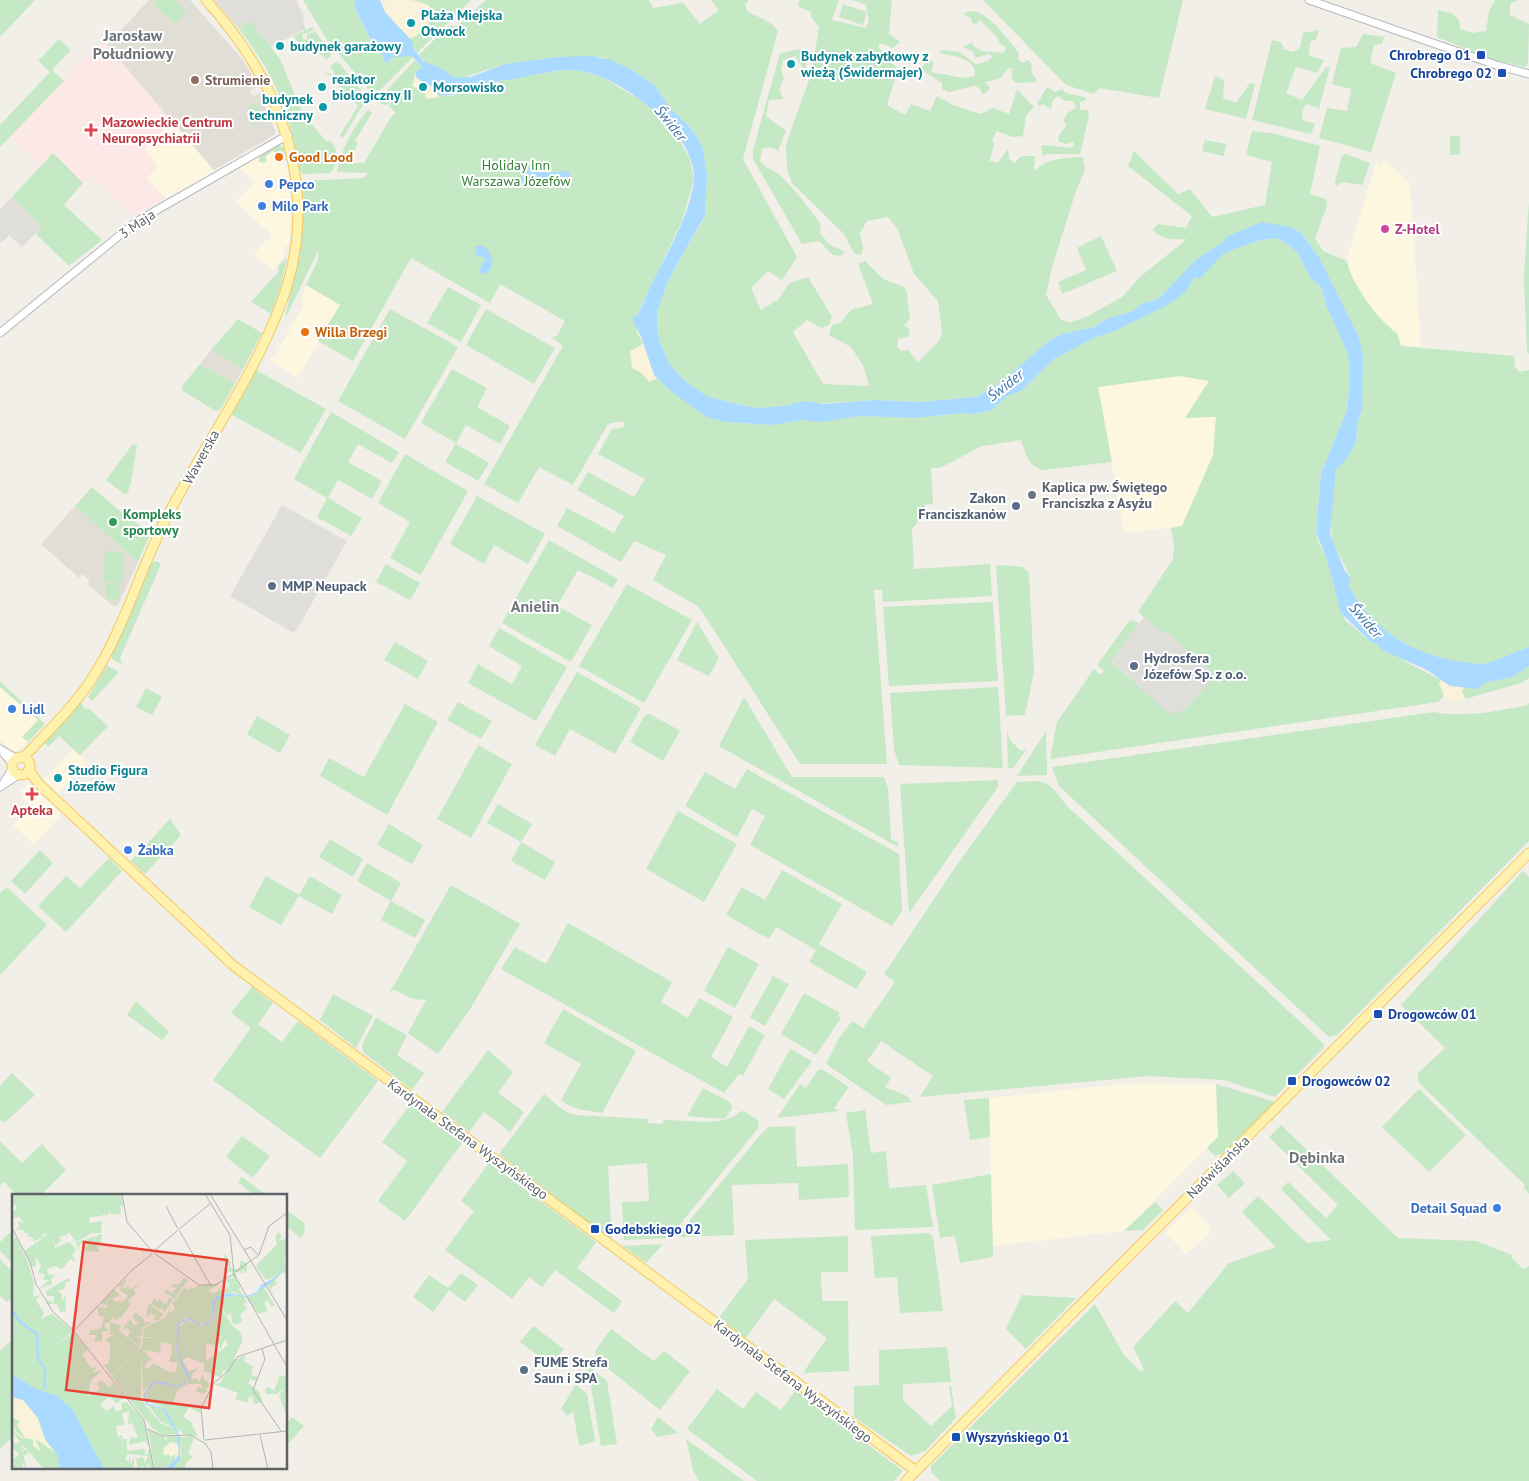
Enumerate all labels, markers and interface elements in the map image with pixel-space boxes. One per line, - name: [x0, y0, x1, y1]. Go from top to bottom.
- place label: Plaża Miejska Otwock: [421, 6, 503, 40]
- marker: Plaża Miejska Otwock: [405, 17, 417, 29]
- district label: Jarosław Południowy: [93, 25, 174, 63]
- place label: budynek garażowy: [290, 37, 402, 55]
- marker: budynek garażowy: [274, 40, 286, 52]
- place label: Chrobrego 01: [1389, 46, 1471, 64]
- place label: Budynek zabytkowy z wieżą (Świdermajer): [800, 47, 929, 81]
- marker: Chrobrego 01: [1475, 49, 1487, 61]
- marker: Budynek zabytkowy z wieżą (Świdermajer): [785, 58, 797, 70]
- place label: Chrobrego 02: [1410, 64, 1492, 82]
- marker: Chrobrego 02: [1496, 67, 1508, 79]
- place label: reaktor biologiczny II: [332, 70, 411, 104]
- place label: Strumienie: [205, 71, 270, 89]
- marker: Strumienie: [189, 74, 201, 86]
- place label: Morsowisko: [433, 78, 504, 96]
- marker: reaktor biologiczny II: [316, 81, 328, 93]
- marker: Morsowisko: [417, 81, 429, 93]
- place label: budynek techniczny: [249, 90, 313, 124]
- marker: budynek techniczny: [317, 101, 329, 113]
- water label: Świder: [651, 101, 692, 146]
- place label: Mazowieckie Centrum Neuropsychiatrii: [102, 113, 233, 147]
- marker: Mazowieckie Centrum Neuropsychiatrii: [84, 123, 98, 137]
- place label: Good Lood: [289, 148, 353, 166]
- marker: Good Lood: [273, 151, 285, 163]
- park label: Holiday Inn Warszawa Józefów: [461, 156, 571, 190]
- place label: Pepco: [279, 175, 315, 193]
- marker: Pepco: [263, 178, 275, 190]
- place label: Milo Park: [272, 197, 329, 215]
- marker: Milo Park: [256, 200, 268, 212]
- street label: 3 Maja: [115, 205, 159, 243]
- place label: Z-Hotel: [1395, 220, 1440, 238]
- marker: Z-Hotel: [1379, 223, 1391, 235]
- place label: Willa Brzegi: [315, 323, 388, 341]
- marker: Willa Brzegi: [299, 326, 311, 338]
- water label: Świder: [983, 364, 1028, 405]
- street label: Wawerska: [179, 427, 223, 487]
- place label: Kaplica pw. Świętego Franciszka z Asyżu: [1042, 478, 1168, 512]
- place label: Zakon Franciszkanów: [918, 489, 1007, 523]
- marker: Kaplica pw. Świętego Franciszka z Asyżu: [1026, 489, 1038, 501]
- marker: Zakon Franciszkanów: [1010, 500, 1022, 512]
- place label: Kompleks sportowy: [123, 505, 181, 539]
- marker: Kompleks sportowy: [107, 516, 119, 528]
- place label: MMP Neupack: [282, 577, 367, 595]
- marker: MMP Neupack: [266, 580, 278, 592]
- district label: Anielin: [511, 596, 559, 616]
- water label: Świder: [1345, 598, 1387, 643]
- place label: Hydrosfera Józefów Sp. z o.o.: [1143, 649, 1247, 683]
- marker: Hydrosfera Józefów Sp. z o.o.: [1128, 660, 1140, 672]
- place label: Lidl: [22, 700, 46, 718]
- marker: Lidl: [6, 703, 18, 715]
- place label: Studio Figura Józefów: [67, 761, 148, 795]
- marker: Studio Figura Józefów: [52, 772, 64, 784]
- marker: Apteka: [26, 788, 38, 800]
- place label: Apteka: [11, 801, 53, 819]
- place label: Żabka: [138, 841, 174, 859]
- marker: Żabka: [122, 844, 134, 856]
- place label: Drogowców 01: [1388, 1005, 1477, 1023]
- marker: Drogowców 01: [1372, 1008, 1384, 1020]
- place label: Drogowców 02: [1302, 1072, 1391, 1090]
- street label: Kardynała Stefana Wyszyńskiego: [384, 1075, 552, 1203]
- marker: Drogowców 02: [1286, 1075, 1298, 1087]
- street label: Nadwiślańska: [1183, 1132, 1253, 1202]
- district label: Dębinka: [1289, 1147, 1345, 1167]
- inset map: [12, 1194, 288, 1468]
- place label: Detail Squad: [1411, 1199, 1487, 1217]
- marker: Detail Squad: [1491, 1202, 1503, 1214]
- place label: Godebskiego 02: [605, 1220, 701, 1238]
- marker: Godebskiego 02: [589, 1223, 601, 1235]
- street label: Kardynała Stefana Wyszyńskiego: [710, 1315, 876, 1447]
- place label: FUME Strefa Saun i SPA: [534, 1353, 608, 1387]
- marker: FUME Strefa Saun i SPA: [518, 1364, 530, 1376]
- place label: Wyszyńskiego 01: [966, 1428, 1069, 1446]
- marker: Wyszyńskiego 01: [950, 1431, 962, 1443]

